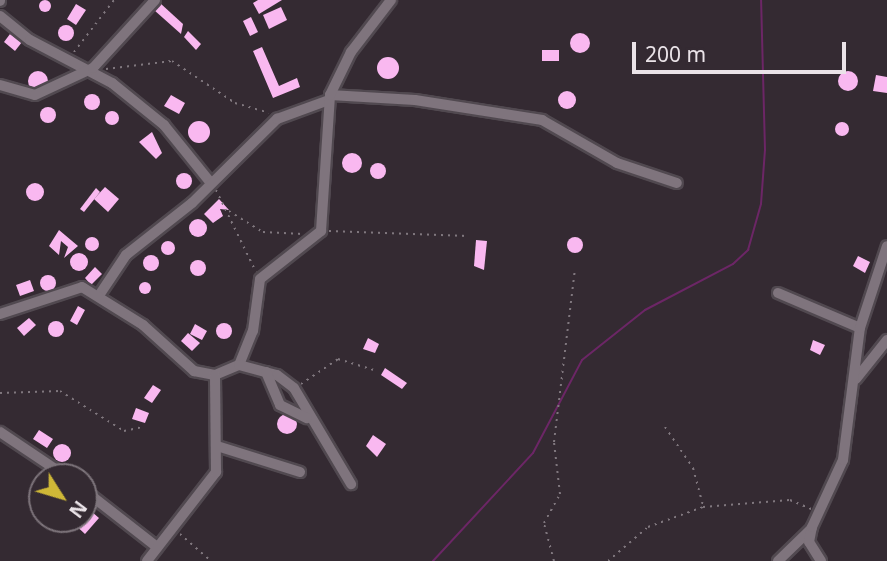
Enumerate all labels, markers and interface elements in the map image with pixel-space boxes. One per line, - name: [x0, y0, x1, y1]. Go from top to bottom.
- scale bar: [635, 28, 848, 72]
- text: 200 m: [645, 40, 706, 68]
- north arrow: [28, 463, 98, 533]
- text: N: [63, 495, 93, 523]

